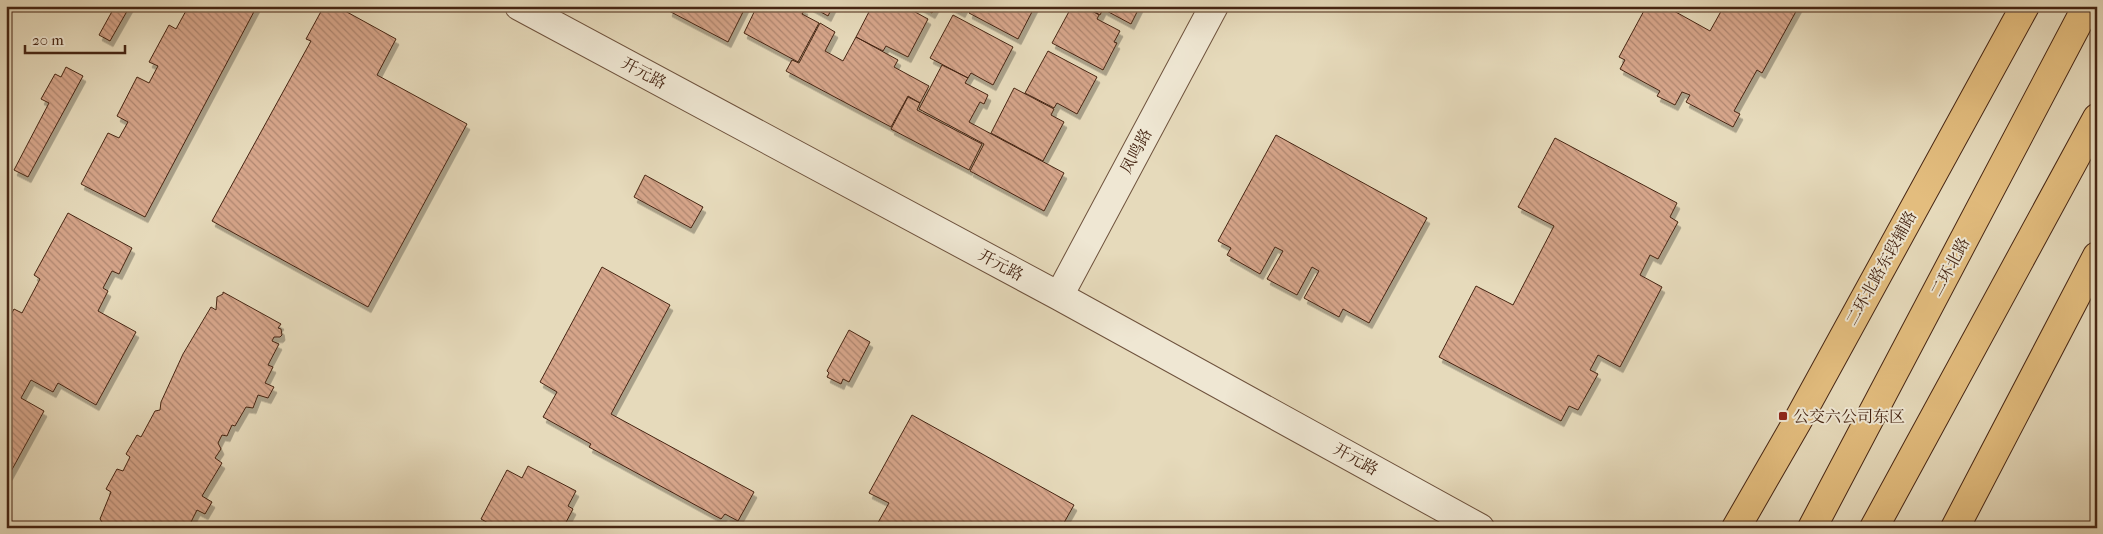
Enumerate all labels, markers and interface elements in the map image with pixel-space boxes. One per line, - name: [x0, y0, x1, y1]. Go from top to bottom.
- scale bar: [25, 22, 125, 54]
- text: 20 m: [32, 31, 64, 49]
- street label: 开元路: [618, 53, 670, 93]
- street label: 凤鸣路: [1116, 125, 1156, 177]
- street label: 二环北路东段辅路: [1842, 207, 1920, 329]
- street label: 二环北路: [1927, 234, 1973, 300]
- street label: 开元路: [975, 245, 1027, 285]
- place label: 公交六公司东区: [1793, 407, 1905, 426]
- marker: 公交六公司东区: [1777, 410, 1789, 422]
- street label: 开元路: [1330, 439, 1382, 479]

